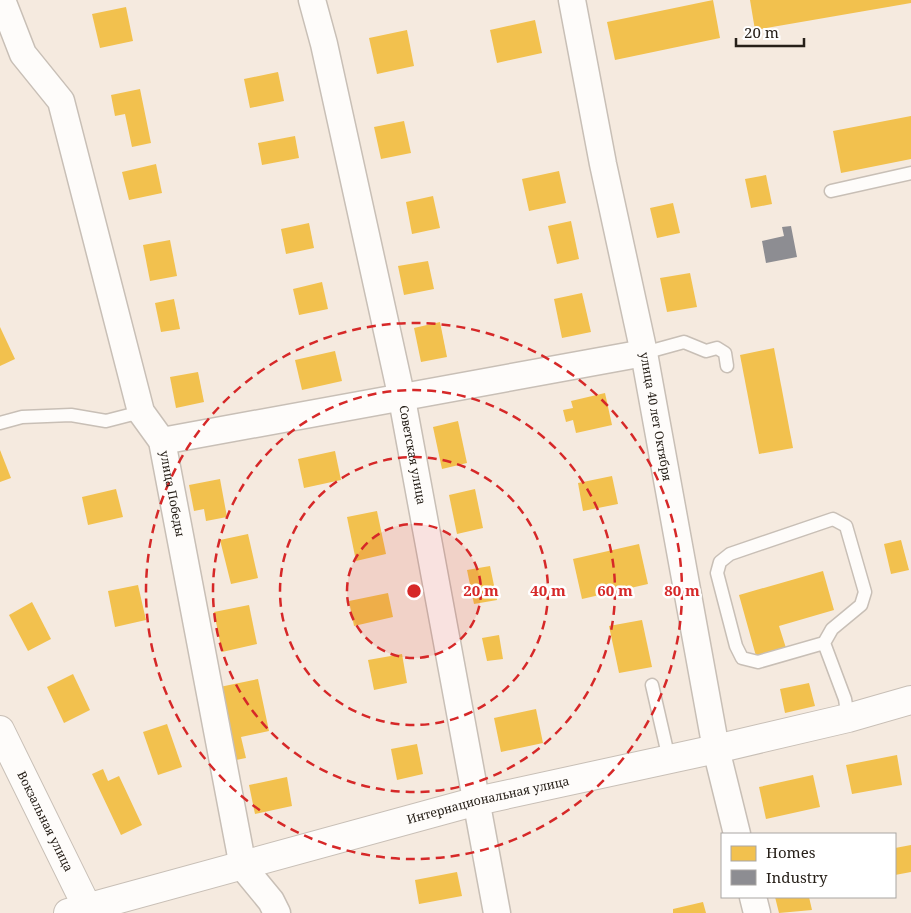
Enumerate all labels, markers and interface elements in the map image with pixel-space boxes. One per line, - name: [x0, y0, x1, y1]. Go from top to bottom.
- scale bar: [736, 15, 804, 47]
- text: 20 m: [744, 22, 779, 42]
- street label: улица 40 лет Октября: [636, 351, 676, 483]
- street label: Советская улица: [395, 404, 430, 506]
- street label: улица Победы: [156, 449, 189, 538]
- text: 20 m: [463, 580, 499, 600]
- text: 40 m: [530, 580, 566, 600]
- text: 60 m: [597, 580, 633, 600]
- text: 80 m: [664, 580, 700, 600]
- centre of rings: [405, 582, 423, 600]
- street label: Вокзальная улица: [14, 768, 77, 875]
- street label: Интернациональная улица: [405, 772, 571, 828]
- legend: [721, 833, 896, 898]
- text: Homes: [766, 842, 816, 862]
- text: Industry: [766, 867, 828, 887]

